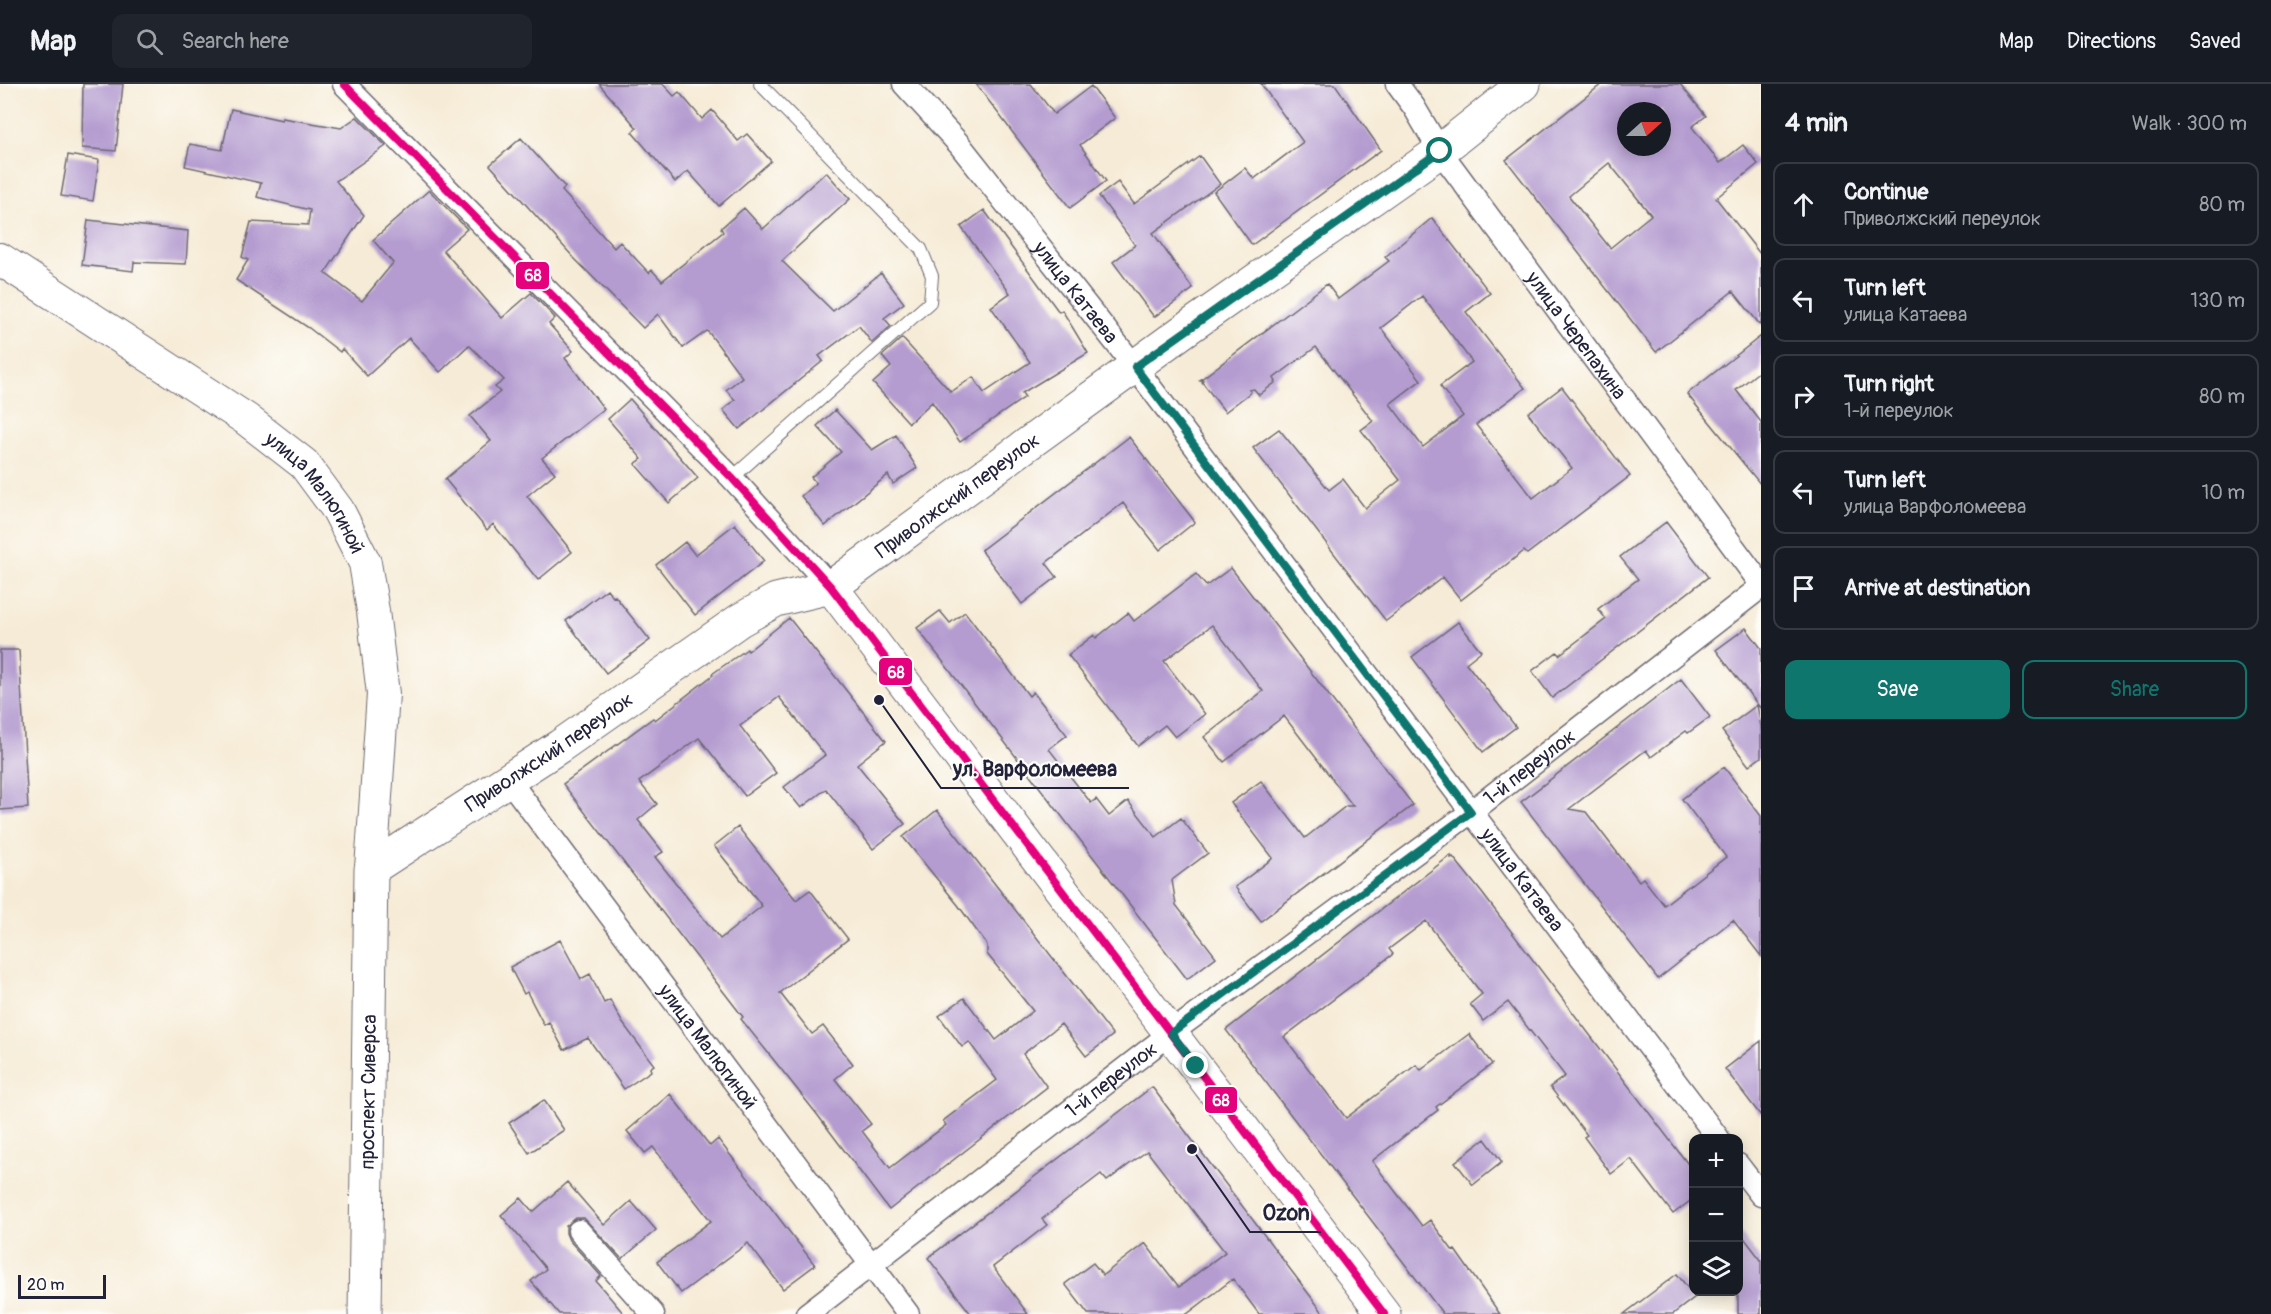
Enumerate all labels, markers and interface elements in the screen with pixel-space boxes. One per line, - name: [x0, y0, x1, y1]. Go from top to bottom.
- search box: [112, 14, 532, 68]
- text: Map: [30, 24, 76, 59]
- icon: search: [133, 25, 166, 58]
- text: Search here: [181, 27, 289, 55]
- text: Map: [1999, 28, 2034, 55]
- text: Directions: [2067, 28, 2156, 55]
- text: Saved: [2189, 28, 2241, 55]
- north arrow: [1617, 102, 1671, 156]
- text: 4 min: [1785, 107, 1848, 139]
- text: Walk · 300 m: [2132, 111, 2247, 136]
- route start: [1426, 137, 1452, 163]
- text: Continue: [1844, 178, 1928, 206]
- icon: ahead: [1787, 188, 1820, 221]
- text: 80 m: [2199, 192, 2245, 217]
- text: Приволжский переулок: [1844, 206, 2041, 231]
- street label: улица Катаева: [1027, 235, 1123, 349]
- line badge: 68: [515, 261, 550, 290]
- text: 68: [524, 266, 542, 286]
- street label: улица Черепахина: [1520, 266, 1632, 404]
- text: Turn left: [1844, 274, 1926, 302]
- icon: left: [1787, 284, 1820, 317]
- text: 130 m: [2190, 288, 2245, 313]
- text: улица Катаева: [1844, 302, 1967, 327]
- text: Turn right: [1844, 370, 1934, 398]
- icon: right: [1787, 380, 1820, 413]
- text: 80 m: [2199, 384, 2245, 409]
- text: 1-й переулок: [1844, 398, 1954, 423]
- street label: улица Малюгиной: [259, 426, 370, 558]
- street label: Приволжский переулок: [870, 428, 1045, 564]
- text: Turn left: [1844, 466, 1926, 494]
- icon: left: [1787, 476, 1820, 509]
- text: 10 m: [2201, 480, 2245, 505]
- text: улица Варфоломеева: [1844, 494, 2026, 519]
- icon: arrive: [1787, 572, 1820, 605]
- text: Arrive at destination: [1844, 574, 2030, 602]
- line badge: 68: [878, 657, 913, 686]
- button: Save: [1785, 660, 2010, 719]
- button: Share: [2022, 660, 2247, 719]
- text: 68: [887, 663, 905, 683]
- street label: Приволжский переулок: [460, 687, 638, 818]
- street label: 1-й переулок: [1478, 724, 1580, 811]
- callout: ул. Варфоломеева: [941, 749, 1129, 788]
- text: ул. Варфоломеева: [952, 756, 1117, 783]
- street label: улица Катаева: [1474, 822, 1569, 937]
- street label: улица Малюгиной: [652, 978, 763, 1114]
- street label: проспект Сиверса: [355, 1014, 382, 1170]
- street label: 1-й переулок: [1060, 1036, 1162, 1123]
- route end: [1182, 1052, 1208, 1078]
- line badge: 68: [1204, 1086, 1238, 1114]
- text: 68: [1212, 1091, 1230, 1111]
- map controls: [1689, 1134, 1743, 1296]
- button: +: [1689, 1134, 1743, 1188]
- button: −: [1689, 1188, 1743, 1242]
- callout: Ozon: [1250, 1193, 1321, 1232]
- text: Ozon: [1262, 1200, 1310, 1227]
- button: layers: [1689, 1242, 1743, 1296]
- scale bar: [18, 1272, 106, 1300]
- text: 20 m: [27, 1275, 65, 1295]

